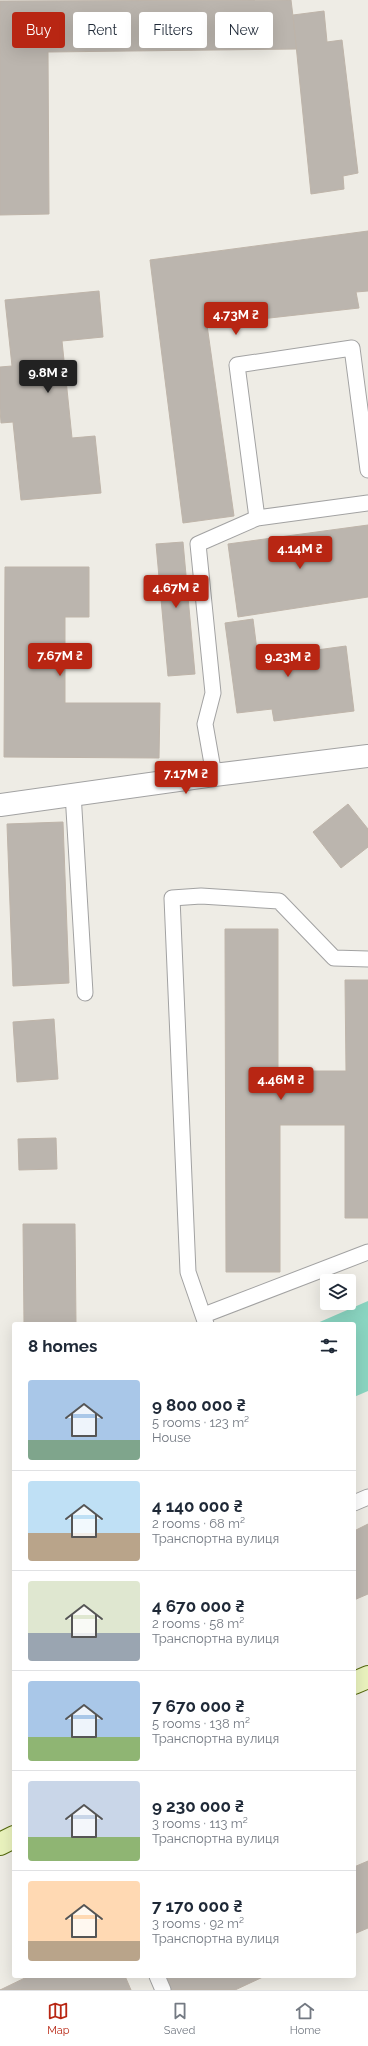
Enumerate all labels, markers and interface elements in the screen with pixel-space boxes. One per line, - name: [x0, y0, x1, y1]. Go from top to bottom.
- chip: Buy: [12, 12, 65, 48]
- chip: Rent: [73, 12, 131, 48]
- chip: Filters: [139, 12, 207, 48]
- chip: New: [215, 12, 273, 48]
- pin: 4.73M ₴: [199, 302, 273, 336]
- text: 4.73M ₴: [213, 307, 259, 322]
- pin: 9.8M ₴: [15, 360, 81, 394]
- text: 9.8M ₴: [28, 365, 68, 380]
- pin: 4.14M ₴: [263, 536, 337, 570]
- text: 4.14M ₴: [277, 541, 323, 556]
- pin: 4.67M ₴: [139, 575, 213, 609]
- text: 4.67M ₴: [153, 580, 199, 595]
- pin: 7.67M ₴: [23, 643, 97, 677]
- pin: 9.23M ₴: [251, 644, 325, 678]
- text: 7.67M ₴: [37, 648, 83, 663]
- text: 9.23M ₴: [265, 649, 311, 664]
- pin: 7.17M ₴: [149, 761, 223, 795]
- text: 7.17M ₴: [164, 766, 208, 781]
- pin: 4.46M ₴: [244, 1067, 318, 1101]
- text: 4.46M ₴: [258, 1072, 304, 1087]
- map controls: [320, 1274, 356, 1310]
- button: layers: [320, 1274, 356, 1310]
- icon: filters: [318, 1335, 340, 1357]
- text: 8 homes: [28, 1336, 97, 1356]
- text: 9 800 000 ₴: [152, 1395, 246, 1415]
- icon: home: [60, 1396, 108, 1444]
- text: 5 rooms · 123 m²: [152, 1415, 249, 1430]
- text: House: [152, 1430, 191, 1445]
- text: 4 140 000 ₴: [152, 1496, 243, 1516]
- icon: home: [60, 1497, 108, 1545]
- text: 2 rooms · 68 m²: [152, 1516, 245, 1531]
- text: Транспортна вулиця: [152, 1531, 279, 1546]
- text: 4 670 000 ₴: [152, 1596, 245, 1616]
- icon: home: [60, 1597, 108, 1645]
- text: 2 rooms · 58 m²: [152, 1616, 244, 1631]
- text: Транспортна вулиця: [152, 1631, 279, 1646]
- text: 7 670 000 ₴: [152, 1696, 244, 1716]
- icon: home: [60, 1697, 108, 1745]
- text: 5 rooms · 138 m²: [152, 1716, 250, 1731]
- text: Транспортна вулиця: [152, 1731, 279, 1746]
- text: 9 230 000 ₴: [152, 1796, 244, 1816]
- icon: home: [60, 1797, 108, 1845]
- text: 3 rooms · 113 m²: [152, 1816, 248, 1831]
- text: Транспортна вулиця: [152, 1831, 279, 1846]
- text: 7 170 000 ₴: [152, 1896, 243, 1916]
- icon: home: [60, 1897, 108, 1945]
- text: 3 rooms · 92 m²: [152, 1916, 244, 1931]
- text: Транспортна вулиця: [152, 1931, 279, 1946]
- tab: Map: [47, 2000, 70, 2037]
- tab: Saved: [164, 2000, 195, 2037]
- tab: Home: [290, 2000, 321, 2037]

